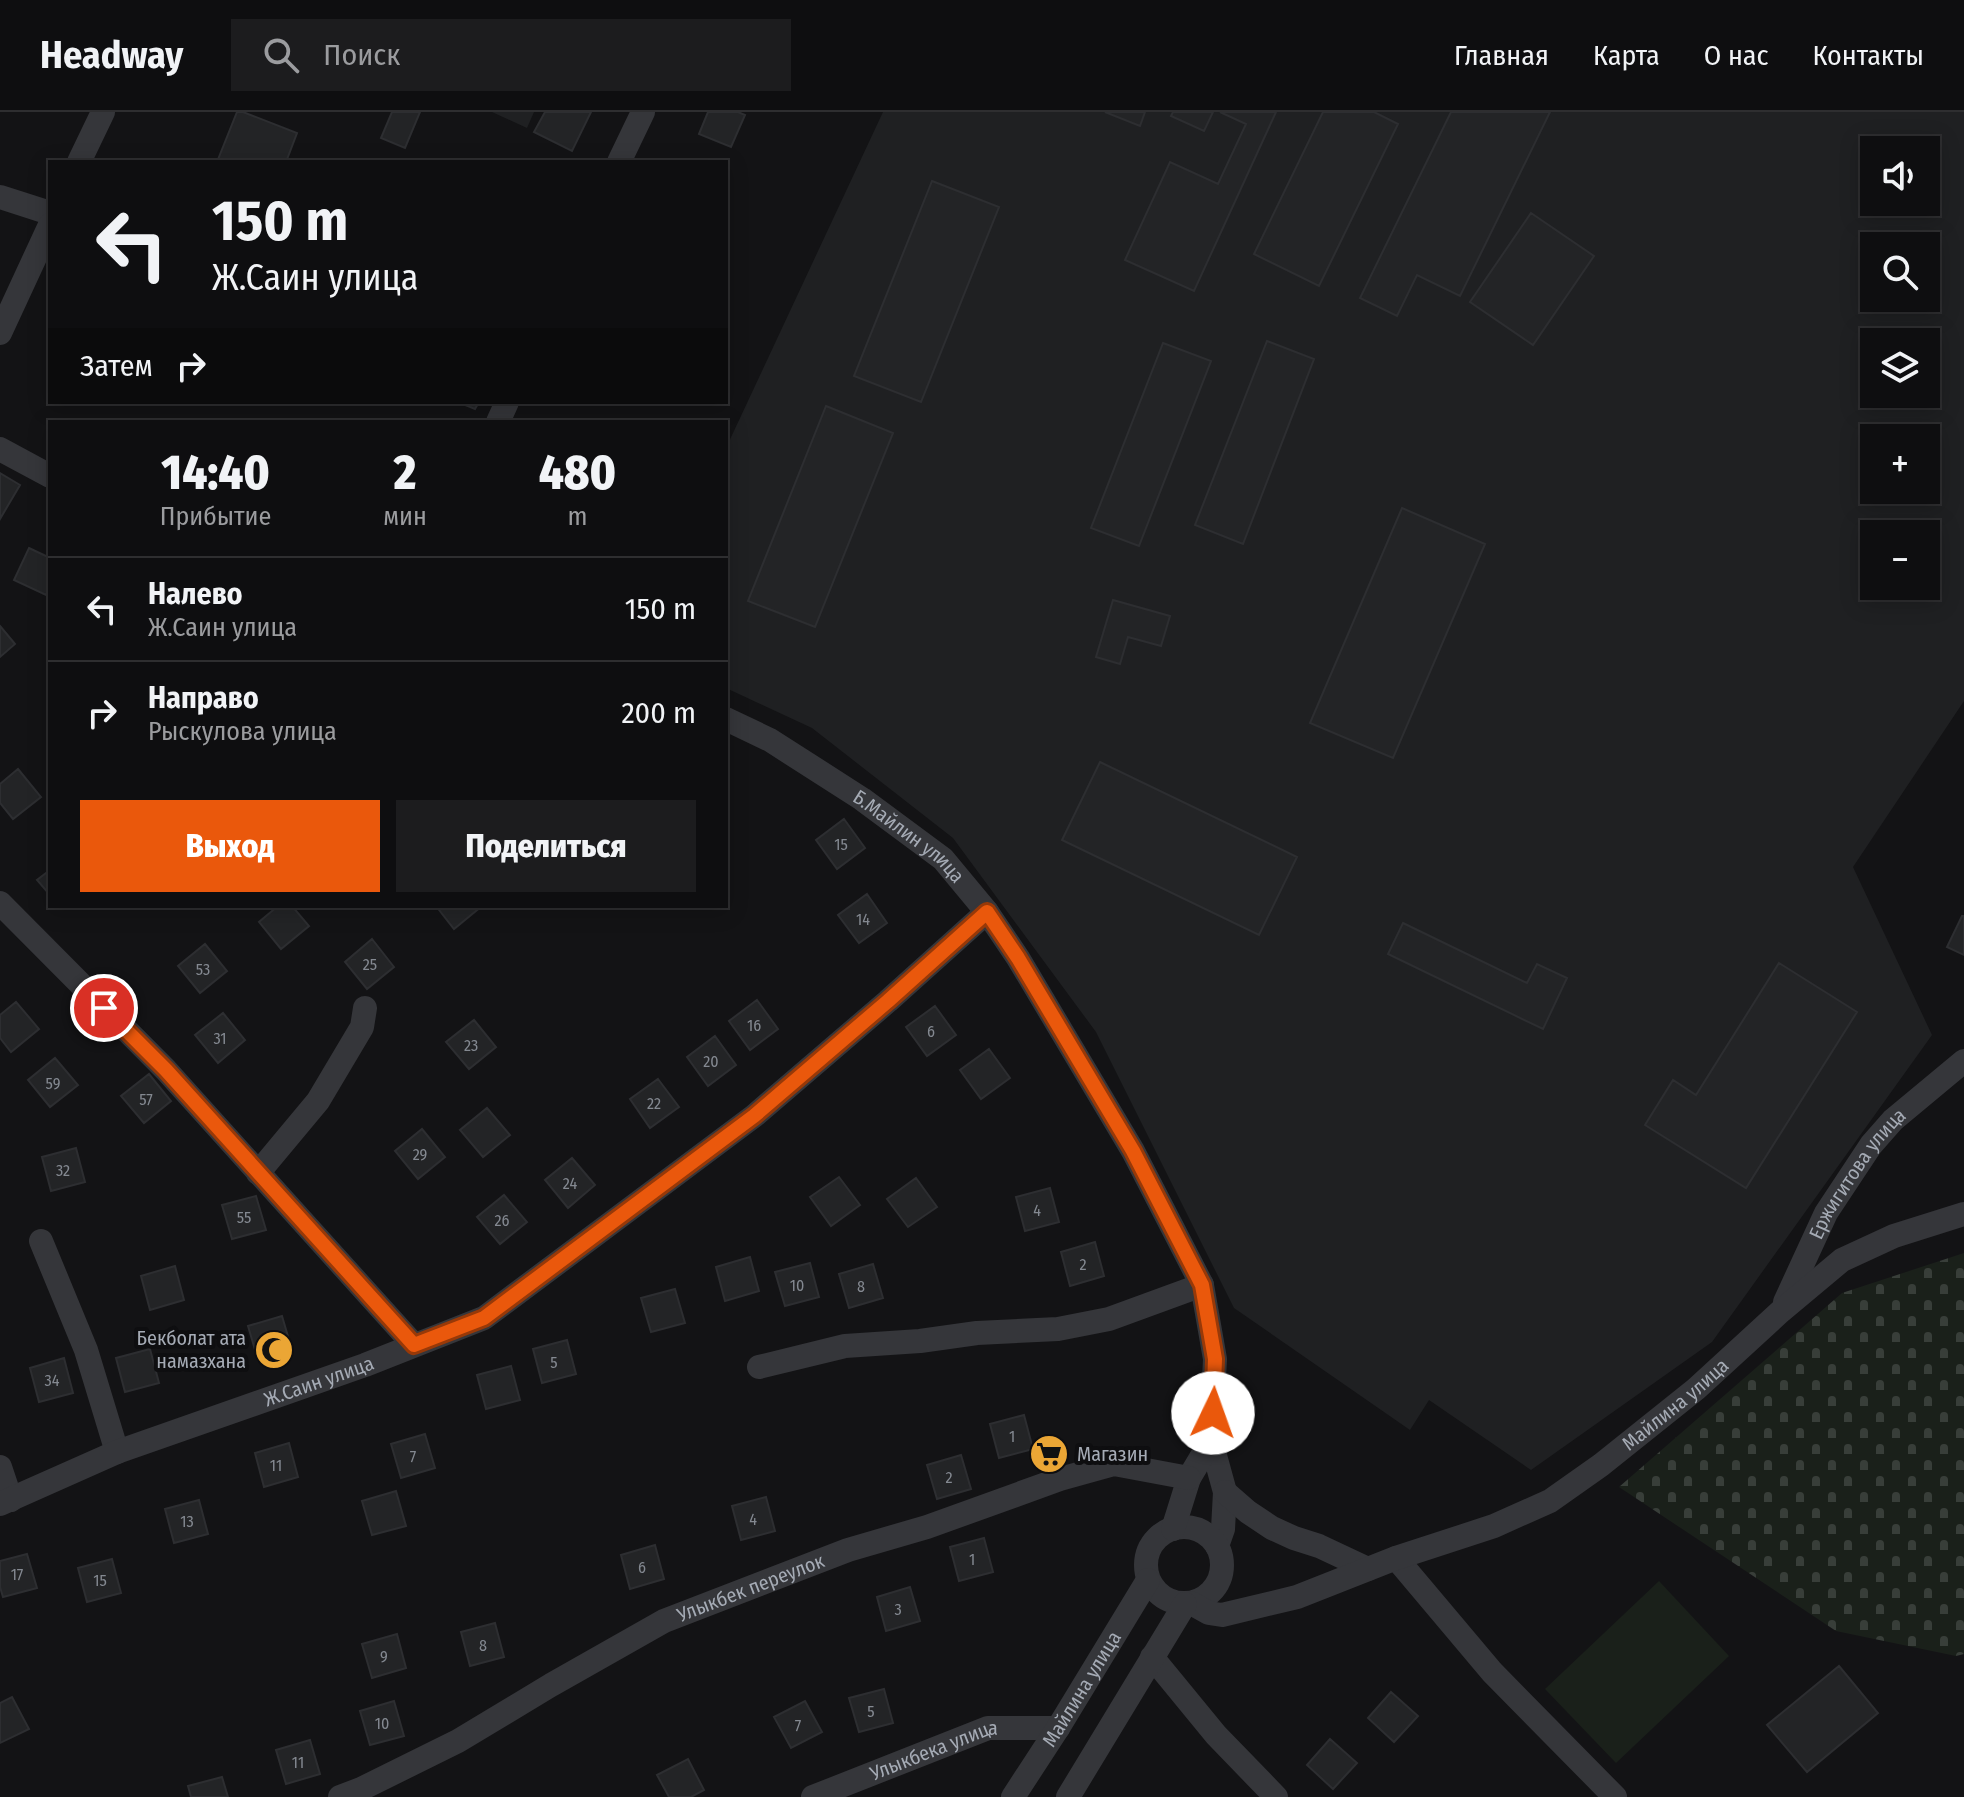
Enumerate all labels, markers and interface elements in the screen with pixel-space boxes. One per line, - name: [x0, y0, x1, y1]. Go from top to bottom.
- search box: [231, 19, 791, 91]
- text: Headway: [40, 32, 183, 78]
- icon: search: [259, 33, 303, 77]
- text: Поиск: [323, 37, 400, 73]
- text: Главная: [1454, 39, 1549, 72]
- text: Карта: [1593, 39, 1660, 72]
- text: О нас: [1704, 39, 1769, 72]
- text: Контакты: [1813, 39, 1924, 72]
- map controls: [1860, 136, 1940, 600]
- button: sound: [1860, 136, 1940, 216]
- text: 150 m: [212, 188, 348, 255]
- icon: left: [80, 192, 184, 296]
- button: search: [1860, 232, 1940, 312]
- text: Ж.Саин улица: [212, 256, 418, 300]
- button: layers: [1860, 328, 1940, 408]
- icon: right: [169, 344, 213, 388]
- text: Затем: [80, 348, 153, 384]
- button: +: [1860, 424, 1940, 504]
- text: 14:40: [161, 444, 270, 502]
- text: 2: [394, 444, 416, 502]
- text: 480: [539, 444, 616, 502]
- text: Прибытие: [160, 501, 271, 532]
- text: мин: [383, 501, 427, 532]
- text: m: [567, 501, 587, 532]
- button: −: [1860, 520, 1940, 600]
- text: Налево: [148, 576, 243, 612]
- icon: left: [80, 587, 124, 631]
- text: 150 m: [625, 591, 696, 627]
- text: Ж.Саин улица: [148, 612, 297, 643]
- text: Направо: [148, 680, 259, 716]
- icon: right: [80, 691, 124, 735]
- text: 200 m: [621, 695, 696, 731]
- text: Рыскулова улица: [148, 716, 337, 747]
- street label: Б.Майлин улица: [849, 785, 970, 888]
- button: Выход: [80, 800, 380, 892]
- button: Поделиться: [396, 800, 696, 892]
- house number: 15: [834, 835, 848, 854]
- house number: 14: [856, 910, 870, 929]
- house number: 25: [363, 955, 377, 974]
- house number: 53: [196, 960, 210, 979]
- pin: [70, 974, 138, 1042]
- icon: arrive: [82, 986, 126, 1030]
- house number: 16: [747, 1016, 761, 1035]
- house number: 6: [927, 1022, 935, 1041]
- house number: 31: [213, 1029, 227, 1048]
- house number: 23: [464, 1036, 478, 1055]
- house number: 20: [703, 1052, 719, 1071]
- house number: 59: [46, 1074, 61, 1093]
- house number: 57: [139, 1090, 153, 1109]
- house number: 22: [647, 1094, 661, 1113]
- street label: Ержигитова улица: [1804, 1103, 1910, 1243]
- house number: 29: [413, 1145, 428, 1164]
- house number: 32: [56, 1161, 70, 1180]
- house number: 24: [563, 1174, 577, 1193]
- house number: 4: [1033, 1201, 1041, 1220]
- house number: 55: [237, 1208, 251, 1227]
- house number: 26: [495, 1211, 510, 1230]
- house number: 2: [1079, 1255, 1087, 1274]
- house number: 10: [790, 1276, 804, 1295]
- house number: 8: [857, 1277, 865, 1296]
- place label: Бекболат ата намазхана: [137, 1326, 246, 1373]
- mosque icon: Бекболат ата намазхана: [253, 1329, 295, 1371]
- street label: Ж.Саин улица: [261, 1351, 377, 1411]
- house number: 5: [550, 1353, 558, 1372]
- street label: Майлина улица: [1617, 1353, 1733, 1455]
- house number: 34: [45, 1371, 60, 1390]
- position arrow: [1171, 1371, 1255, 1455]
- house number: 1: [1009, 1427, 1015, 1446]
- supermarket icon: Магазин: [1028, 1433, 1070, 1475]
- place label: Магазин: [1077, 1442, 1148, 1466]
- house number: 7: [410, 1447, 417, 1466]
- house number: 11: [270, 1456, 282, 1475]
- house number: 2: [945, 1468, 953, 1487]
- house number: 4: [749, 1510, 757, 1529]
- house number: 13: [180, 1512, 194, 1531]
- street label: Улыкбек переулок: [673, 1548, 828, 1627]
- house number: 1: [969, 1550, 975, 1569]
- house number: 6: [638, 1558, 646, 1577]
- house number: 17: [11, 1565, 24, 1584]
- house number: 15: [93, 1571, 107, 1590]
- house number: 3: [894, 1600, 902, 1619]
- street label: Майлина улица: [1037, 1627, 1126, 1751]
- house number: 8: [479, 1636, 487, 1655]
- house number: 9: [380, 1647, 388, 1666]
- house number: 5: [867, 1702, 875, 1721]
- house number: 10: [375, 1714, 389, 1733]
- house number: 7: [795, 1716, 802, 1735]
- street label: Улыкбека улица: [865, 1716, 998, 1786]
- house number: 11: [292, 1753, 304, 1772]

